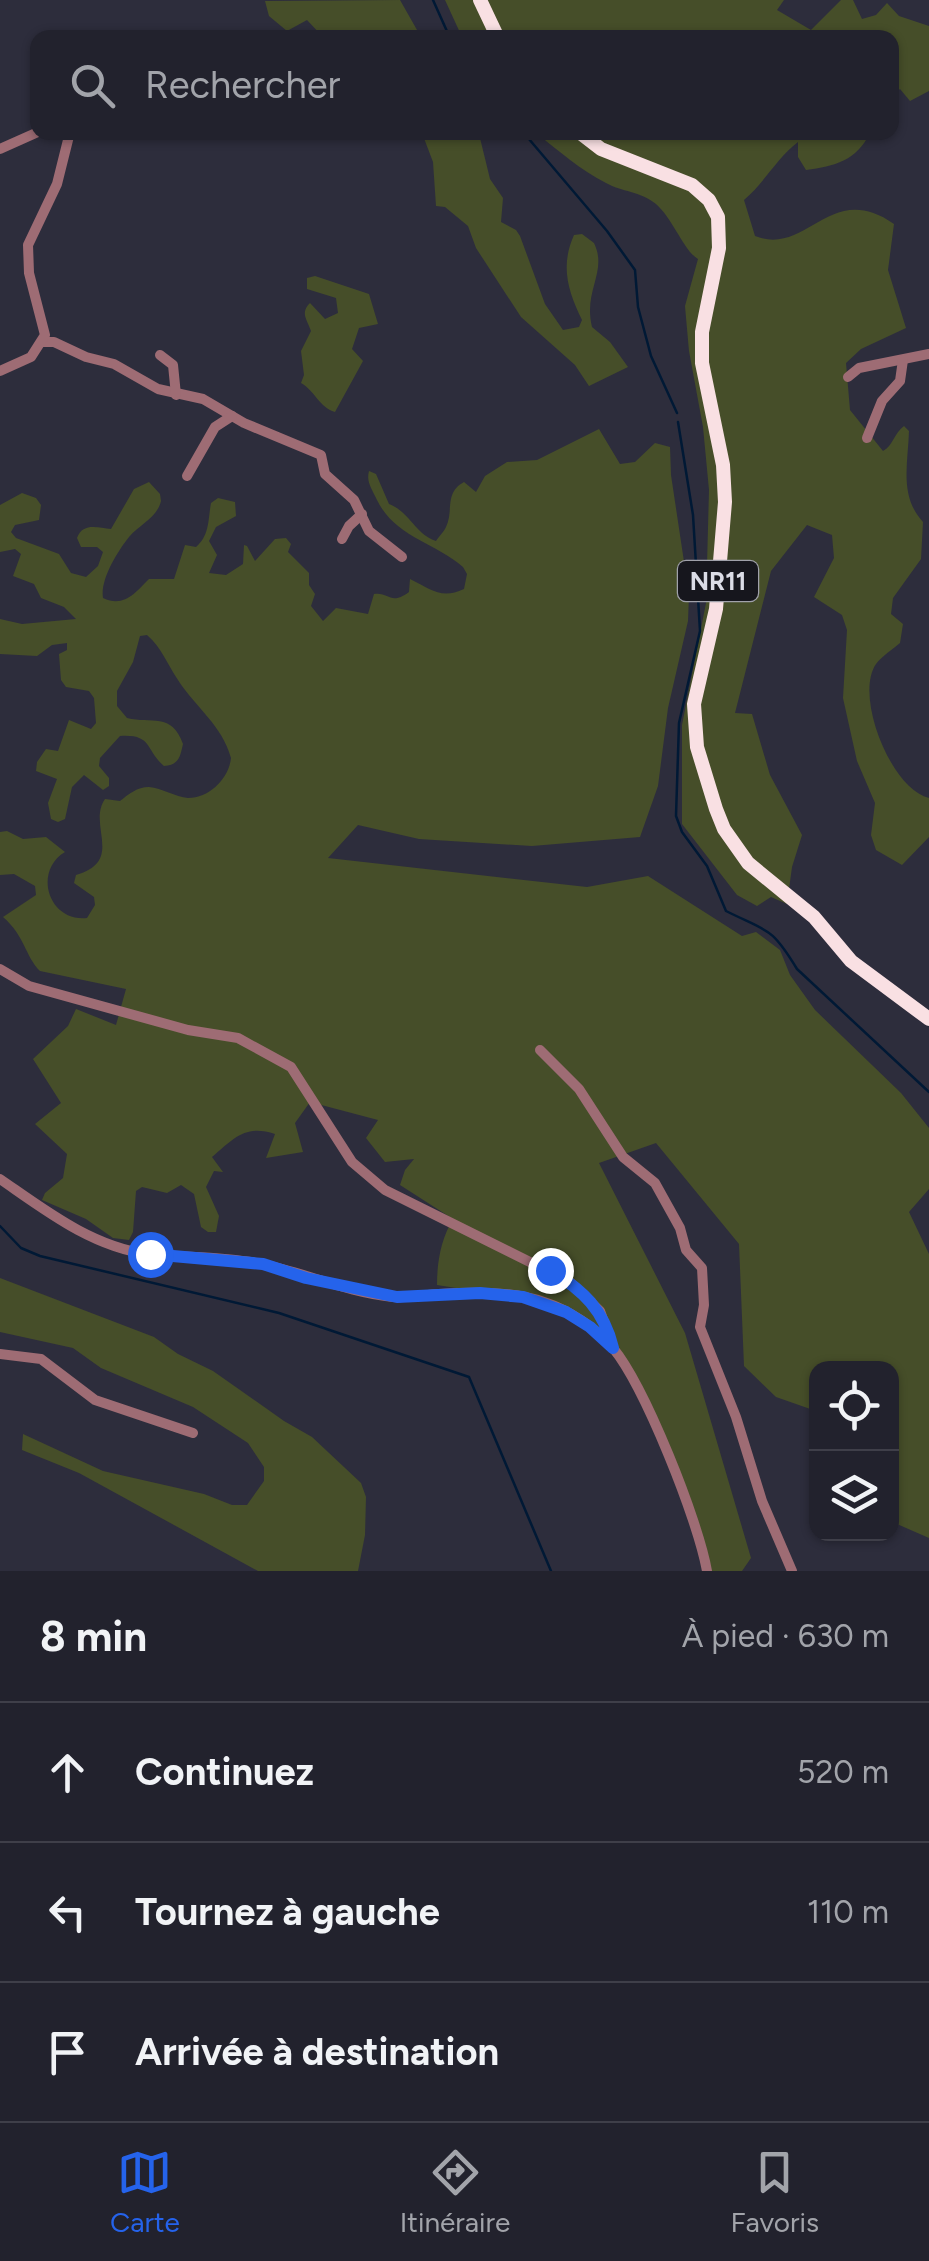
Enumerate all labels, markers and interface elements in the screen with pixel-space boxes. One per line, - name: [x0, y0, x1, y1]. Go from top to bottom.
- search box: [30, 30, 899, 140]
- icon: search: [65, 58, 120, 113]
- text: Rechercher: [145, 62, 340, 108]
- road number: NR11: [678, 561, 758, 601]
- route start: [128, 1232, 174, 1278]
- route end: [528, 1248, 574, 1294]
- map controls: [809, 1361, 899, 1541]
- button: locate: [809, 1361, 899, 1451]
- button: layers: [809, 1451, 899, 1541]
- text: 8 min: [40, 1611, 147, 1662]
- text: À pied · 630 m: [682, 1617, 889, 1655]
- icon: ahead: [40, 1745, 95, 1800]
- text: Continuez: [135, 1749, 314, 1795]
- text: 520 m: [797, 1753, 889, 1791]
- icon: left: [40, 1885, 95, 1940]
- text: Tournez à gauche: [135, 1889, 440, 1935]
- text: 110 m: [807, 1893, 889, 1931]
- icon: arrive: [40, 2025, 95, 2080]
- text: Arrivée à destination: [135, 2029, 499, 2075]
- tab: Carte: [110, 2145, 180, 2239]
- tab: Itinéraire: [400, 2145, 510, 2239]
- tab: Favoris: [730, 2145, 819, 2239]

